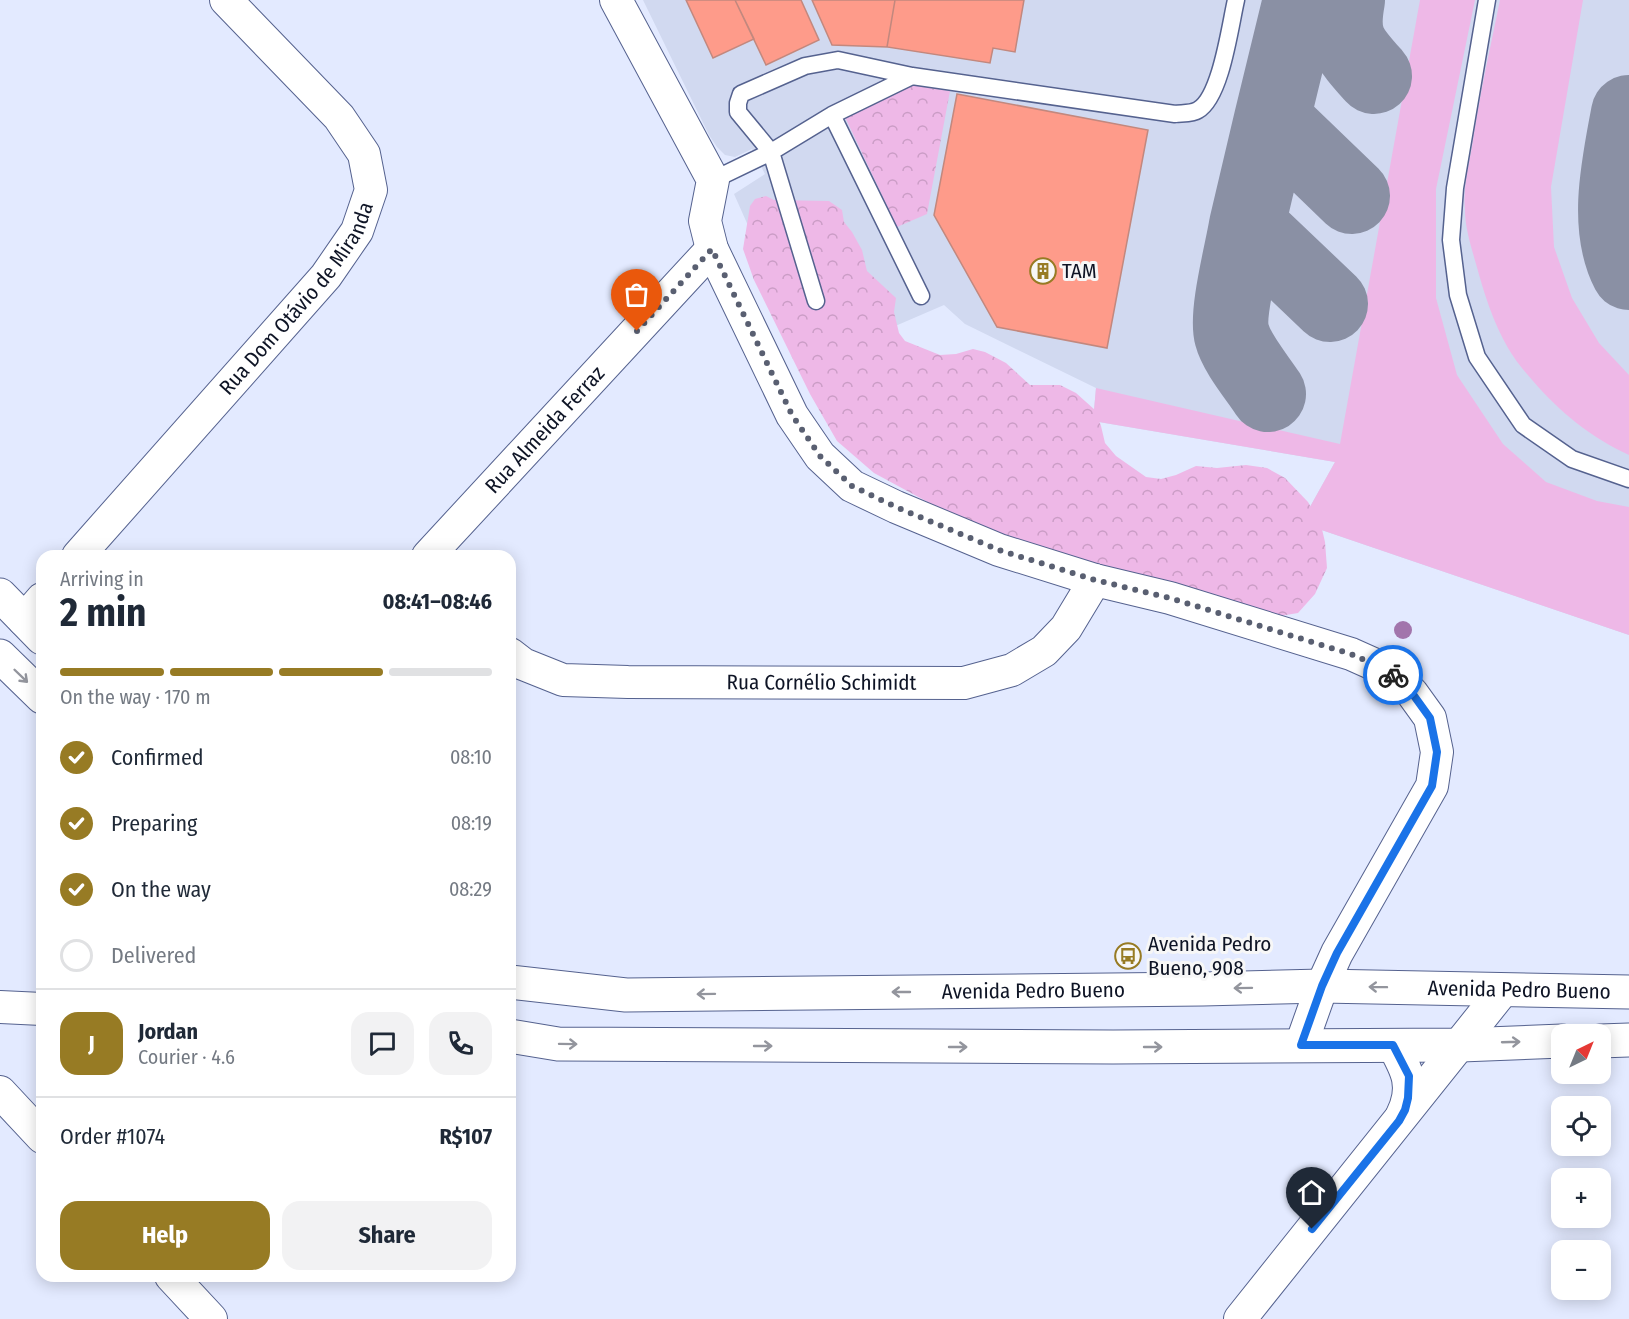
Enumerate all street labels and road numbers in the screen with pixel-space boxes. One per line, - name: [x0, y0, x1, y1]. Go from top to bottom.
- street label: Rua Dom Otávio de Miranda: [214, 199, 379, 400]
- street label: Rua Almeida Ferraz: [480, 361, 610, 499]
- street label: Rua Cornélio Schimidt: [726, 669, 917, 696]
- street label: Avenida Pedro Bueno: [1427, 975, 1611, 1005]
- street label: Avenida Pedro Bueno: [941, 977, 1125, 1005]

